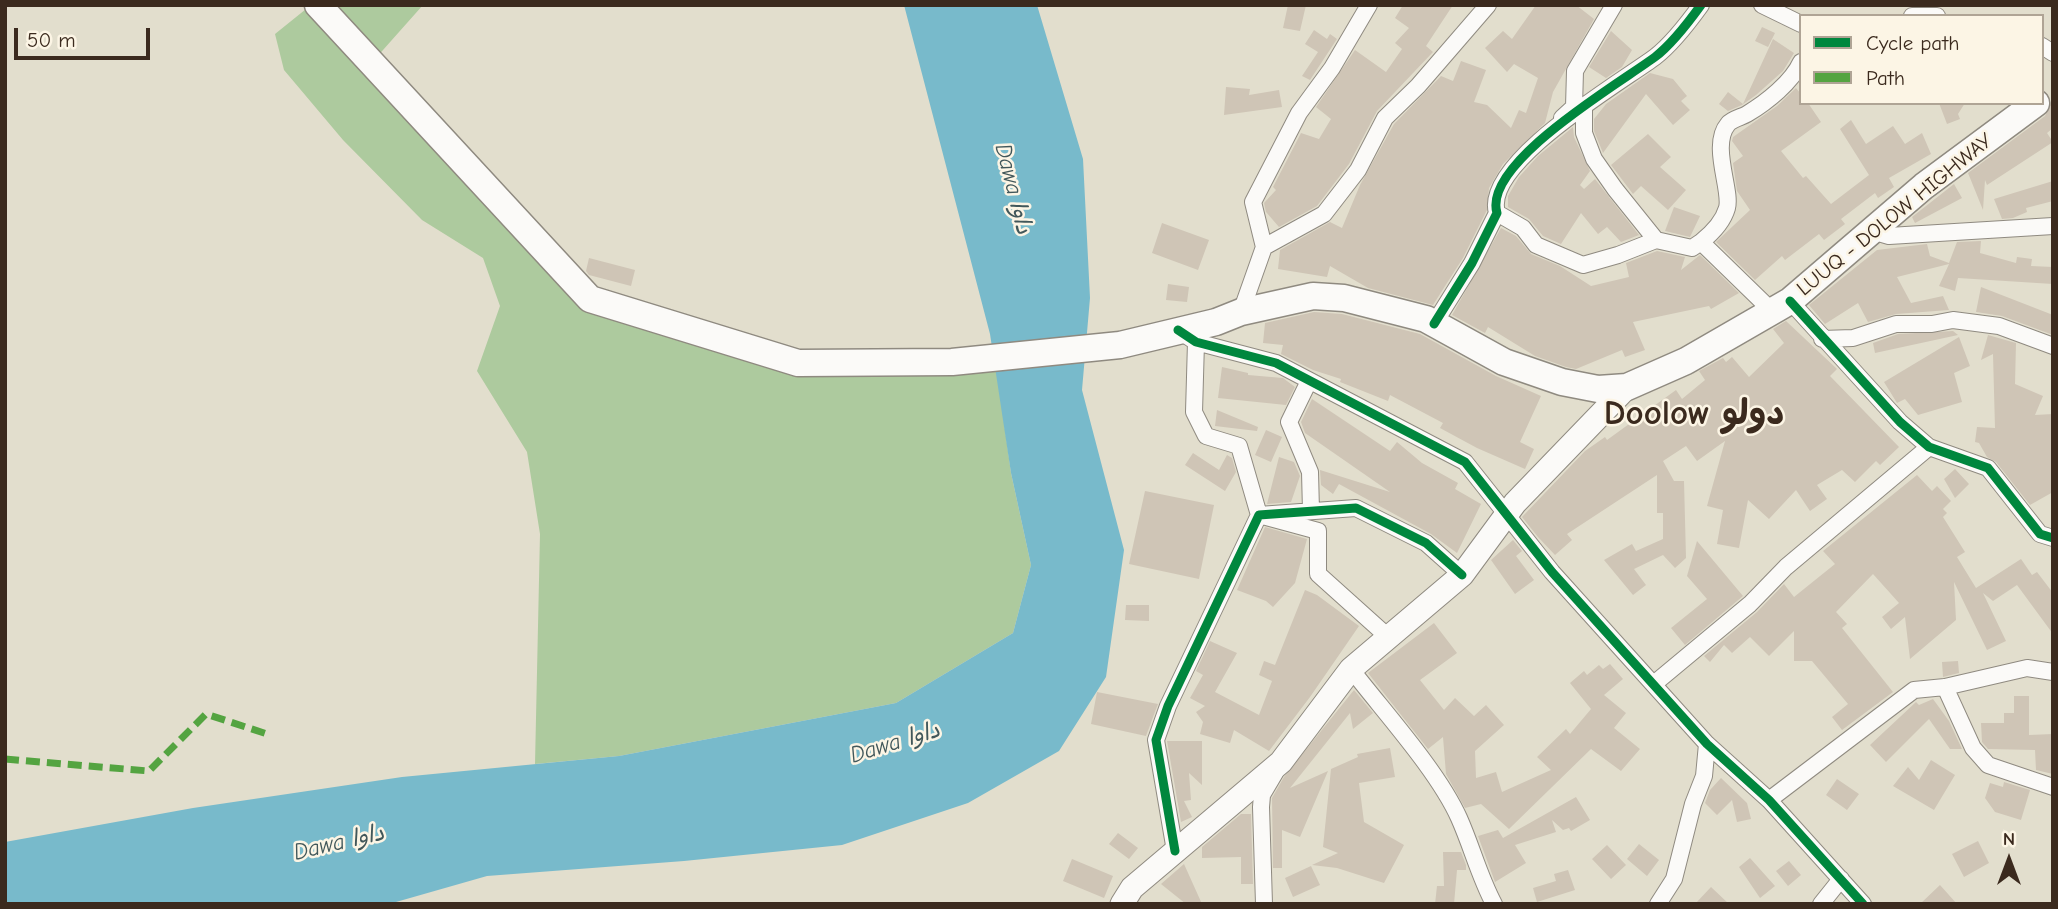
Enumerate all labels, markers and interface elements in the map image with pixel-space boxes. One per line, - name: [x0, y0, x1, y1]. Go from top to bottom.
- scale bar: [18, 14, 154, 58]
- legend: [1799, 14, 2044, 105]
- text: 50 m: [27, 28, 76, 52]
- text: Cycle path: [1866, 31, 1959, 55]
- text: Path: [1866, 66, 1905, 90]
- street label: LUUQ - DOLOW HIGHWAY: [1792, 128, 1998, 302]
- water label: Dawa داوا: [988, 141, 1038, 237]
- district label: Doolow دولو: [1604, 393, 1784, 435]
- water label: Dawa داوا: [847, 716, 943, 770]
- water label: Dawa داوا: [291, 819, 387, 867]
- north arrow: [1974, 825, 2044, 895]
- text: N: [2003, 828, 2015, 850]

